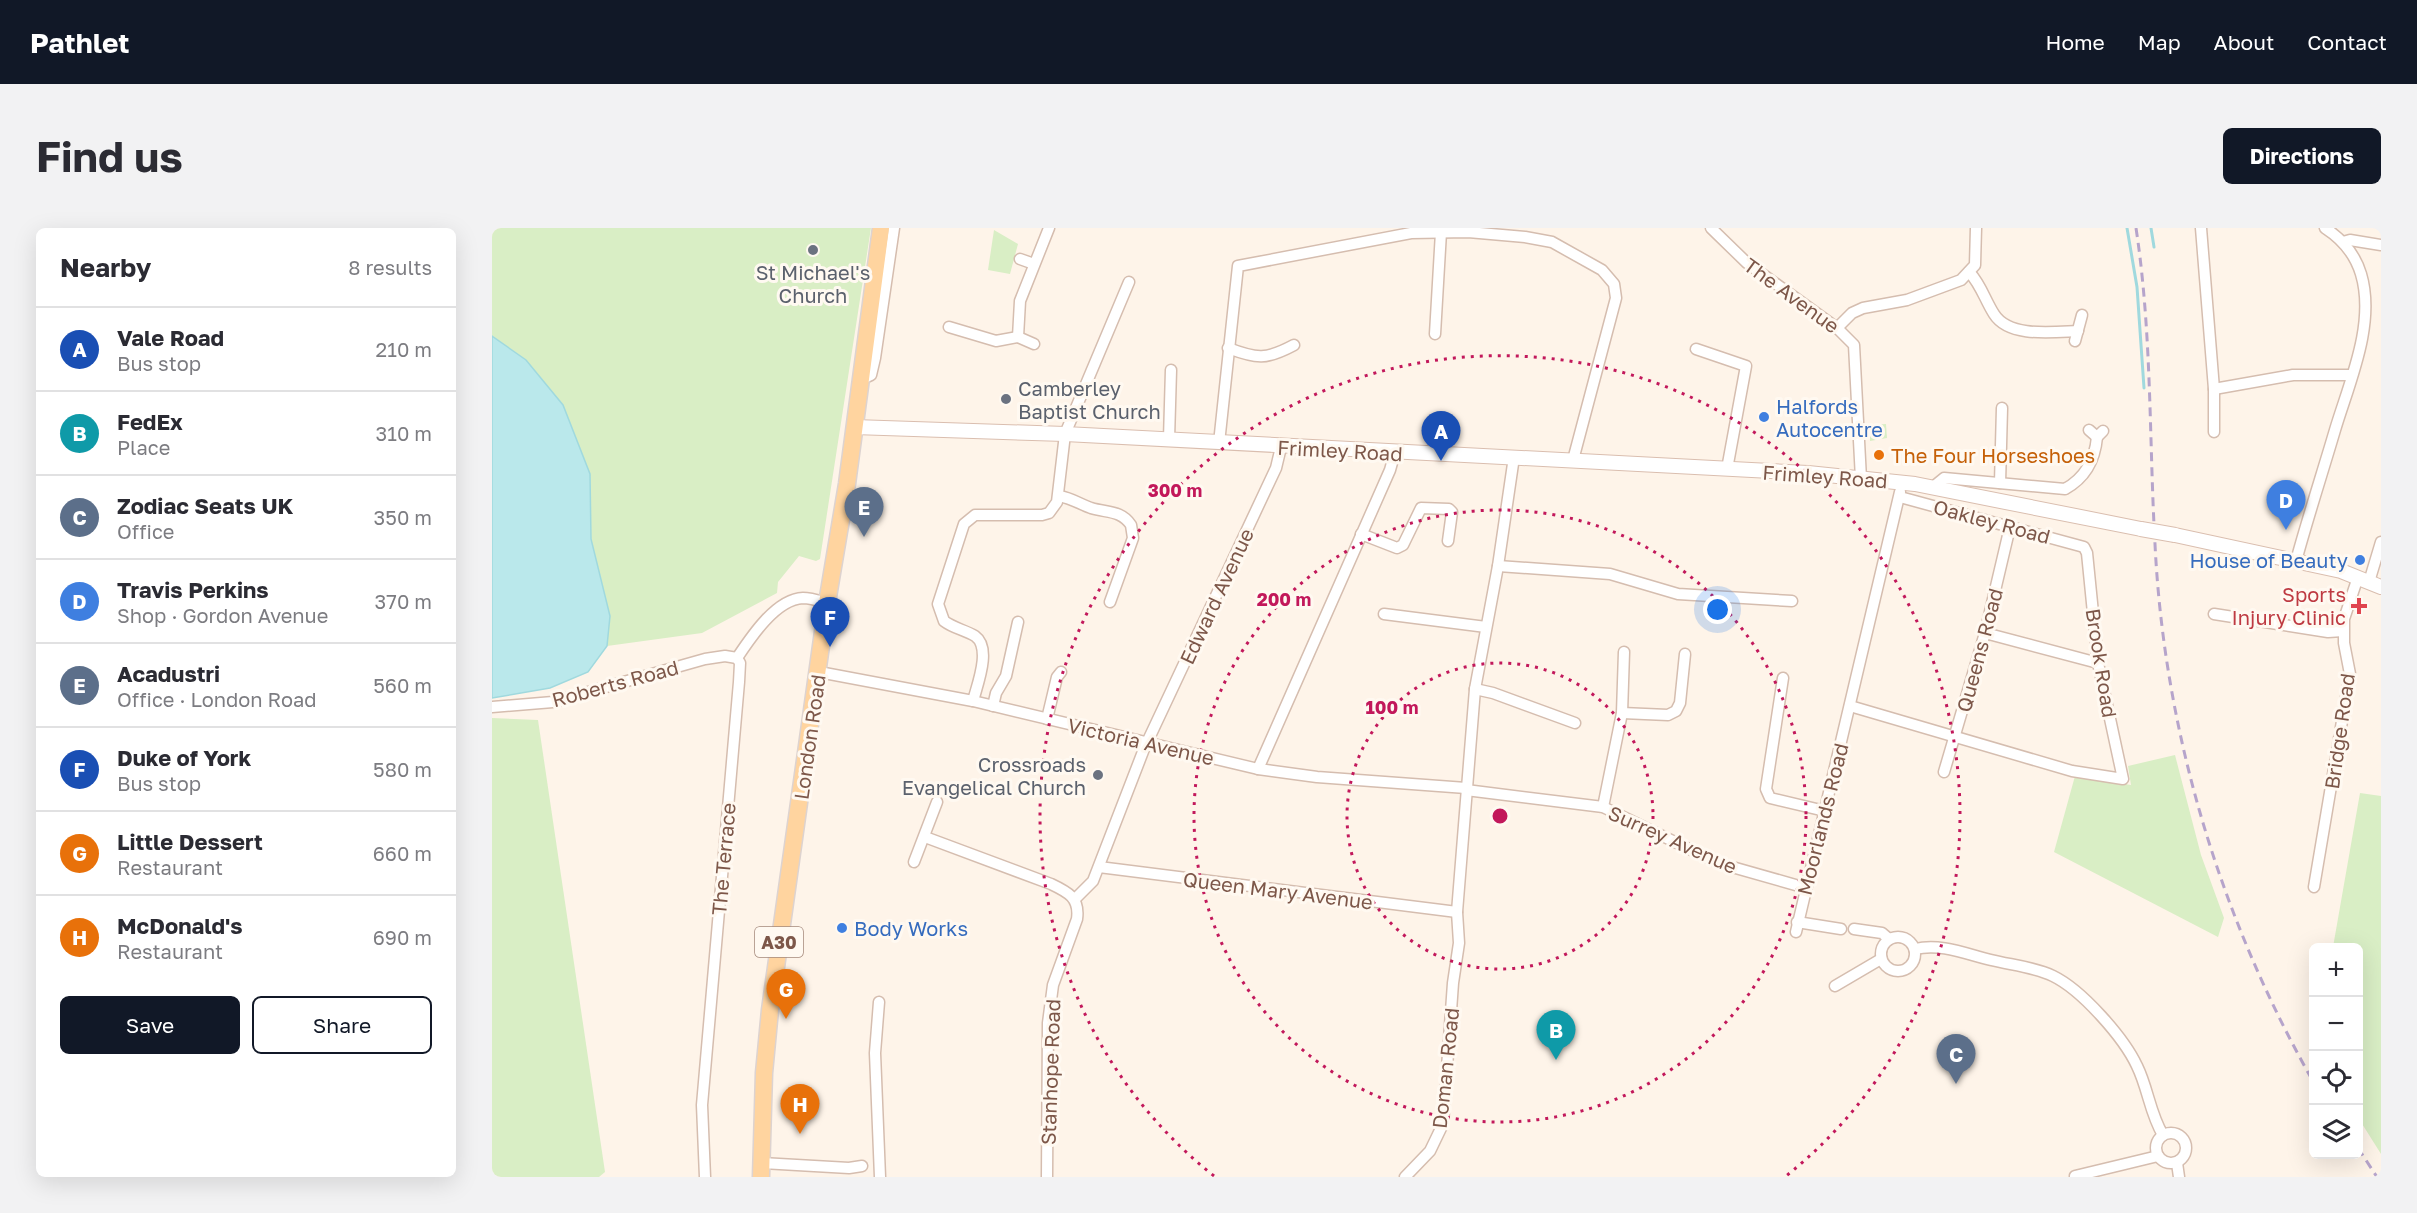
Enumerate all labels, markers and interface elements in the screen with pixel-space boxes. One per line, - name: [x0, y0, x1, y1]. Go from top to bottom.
- text: Pathlet: [30, 26, 130, 59]
- text: Home: [2045, 29, 2105, 55]
- text: Map: [2138, 29, 2181, 55]
- text: About: [2214, 29, 2274, 55]
- text: Contact: [2307, 29, 2387, 55]
- button: Directions: [2223, 128, 2381, 184]
- text: Find us: [36, 131, 183, 181]
- marker: St Michael's Church: [806, 243, 820, 257]
- text: Nearby: [60, 252, 151, 283]
- street label: The Avenue: [1740, 252, 1844, 338]
- text: 8 results: [348, 255, 432, 279]
- place label: St Michael's Church: [756, 260, 870, 307]
- text: Vale Road: [117, 324, 224, 351]
- text: A: [72, 337, 87, 361]
- text: 210 m: [376, 337, 432, 361]
- text: Bus stop: [117, 351, 201, 375]
- place label: Camberley Baptist Church: [1018, 376, 1161, 423]
- marker: Camberley Baptist Church: [999, 392, 1013, 406]
- place label: Halfords Autocentre: [1776, 394, 1883, 441]
- text: FedEx: [117, 408, 183, 435]
- marker: Halfords Autocentre: [1757, 410, 1771, 424]
- pin: A: [1422, 412, 1460, 461]
- text: B: [72, 421, 87, 445]
- text: 310 m: [376, 421, 432, 445]
- text: Place: [117, 435, 170, 459]
- street label: Frimley Road: [1277, 435, 1403, 465]
- place label: The Four Horseshoes: [1891, 443, 2095, 467]
- marker: The Four Horseshoes: [1872, 448, 1886, 462]
- street label: Frimley Road: [1762, 460, 1888, 492]
- text: 300 m: [1148, 479, 1202, 501]
- pin: D: [2266, 480, 2306, 530]
- pin: E: [844, 488, 884, 537]
- text: Zodiac Seats UK: [117, 492, 293, 519]
- street label: Oakley Road: [1931, 494, 2053, 548]
- text: C: [72, 505, 87, 529]
- text: 350 m: [374, 505, 432, 529]
- text: Office: [117, 519, 174, 543]
- street label: Edward Avenue: [1174, 524, 1258, 668]
- place label: House of Beauty: [2189, 548, 2348, 572]
- marker: House of Beauty: [2353, 553, 2367, 567]
- text: Travis Perkins: [117, 576, 269, 603]
- place label: Sports Injury Clinic: [2231, 582, 2346, 629]
- street label: Queens Road: [1951, 586, 2007, 714]
- text: 200 m: [1257, 588, 1311, 610]
- text: D: [72, 589, 87, 613]
- text: 370 m: [375, 589, 432, 613]
- your location: [1703, 595, 1732, 624]
- marker: Sports Injury Clinic: [2350, 597, 2368, 615]
- pin: F: [810, 598, 850, 647]
- text: Shop · Gordon Avenue: [117, 603, 328, 627]
- street label: Brook Road: [2082, 607, 2122, 719]
- street label: Roberts Road: [549, 655, 681, 711]
- text: Acadustri: [117, 660, 220, 687]
- street label: Bridge Road: [2319, 672, 2359, 790]
- text: E: [73, 673, 86, 697]
- text: 560 m: [373, 673, 432, 697]
- street label: London Road: [788, 673, 830, 801]
- text: Office · London Road: [117, 687, 317, 711]
- text: 100 m: [1366, 696, 1418, 718]
- street label: Victoria Avenue: [1065, 712, 1217, 770]
- street label: Moorlands Road: [1791, 740, 1853, 898]
- text: Duke of York: [117, 744, 251, 771]
- place label: Crossroads Evangelical Church: [902, 752, 1086, 799]
- text: F: [74, 757, 85, 781]
- text: 580 m: [373, 757, 432, 781]
- marker: Crossroads Evangelical Church: [1091, 768, 1105, 782]
- text: Bus stop: [117, 771, 201, 795]
- street label: Surrey Avenue: [1605, 800, 1741, 878]
- street label: The Terrace: [706, 802, 740, 916]
- centre of rings: [1490, 806, 1510, 826]
- text: Little Dessert: [117, 828, 263, 855]
- text: G: [72, 841, 87, 865]
- text: 660 m: [373, 841, 432, 865]
- text: Restaurant: [117, 855, 223, 879]
- street label: Queen Mary Avenue: [1182, 866, 1374, 914]
- text: McDonald's: [117, 912, 243, 939]
- place label: Body Works: [854, 916, 968, 940]
- marker: Body Works: [835, 921, 849, 935]
- text: H: [72, 925, 87, 949]
- text: 690 m: [373, 925, 432, 949]
- road number: A30: [755, 927, 803, 957]
- text: Restaurant: [117, 939, 223, 963]
- map controls: [2309, 943, 2363, 1159]
- button: +: [2309, 943, 2363, 997]
- pin: G: [766, 970, 806, 1019]
- button: Save: [60, 996, 240, 1054]
- button: Share: [252, 996, 432, 1054]
- button: −: [2309, 997, 2363, 1051]
- street label: Stanhope Road: [1035, 999, 1065, 1145]
- street label: Doman Road: [1427, 1006, 1463, 1130]
- pin: B: [1536, 1010, 1576, 1060]
- pin: C: [1936, 1034, 1976, 1084]
- button: locate: [2309, 1051, 2363, 1105]
- pin: H: [780, 1084, 820, 1134]
- button: layers: [2309, 1105, 2363, 1159]

